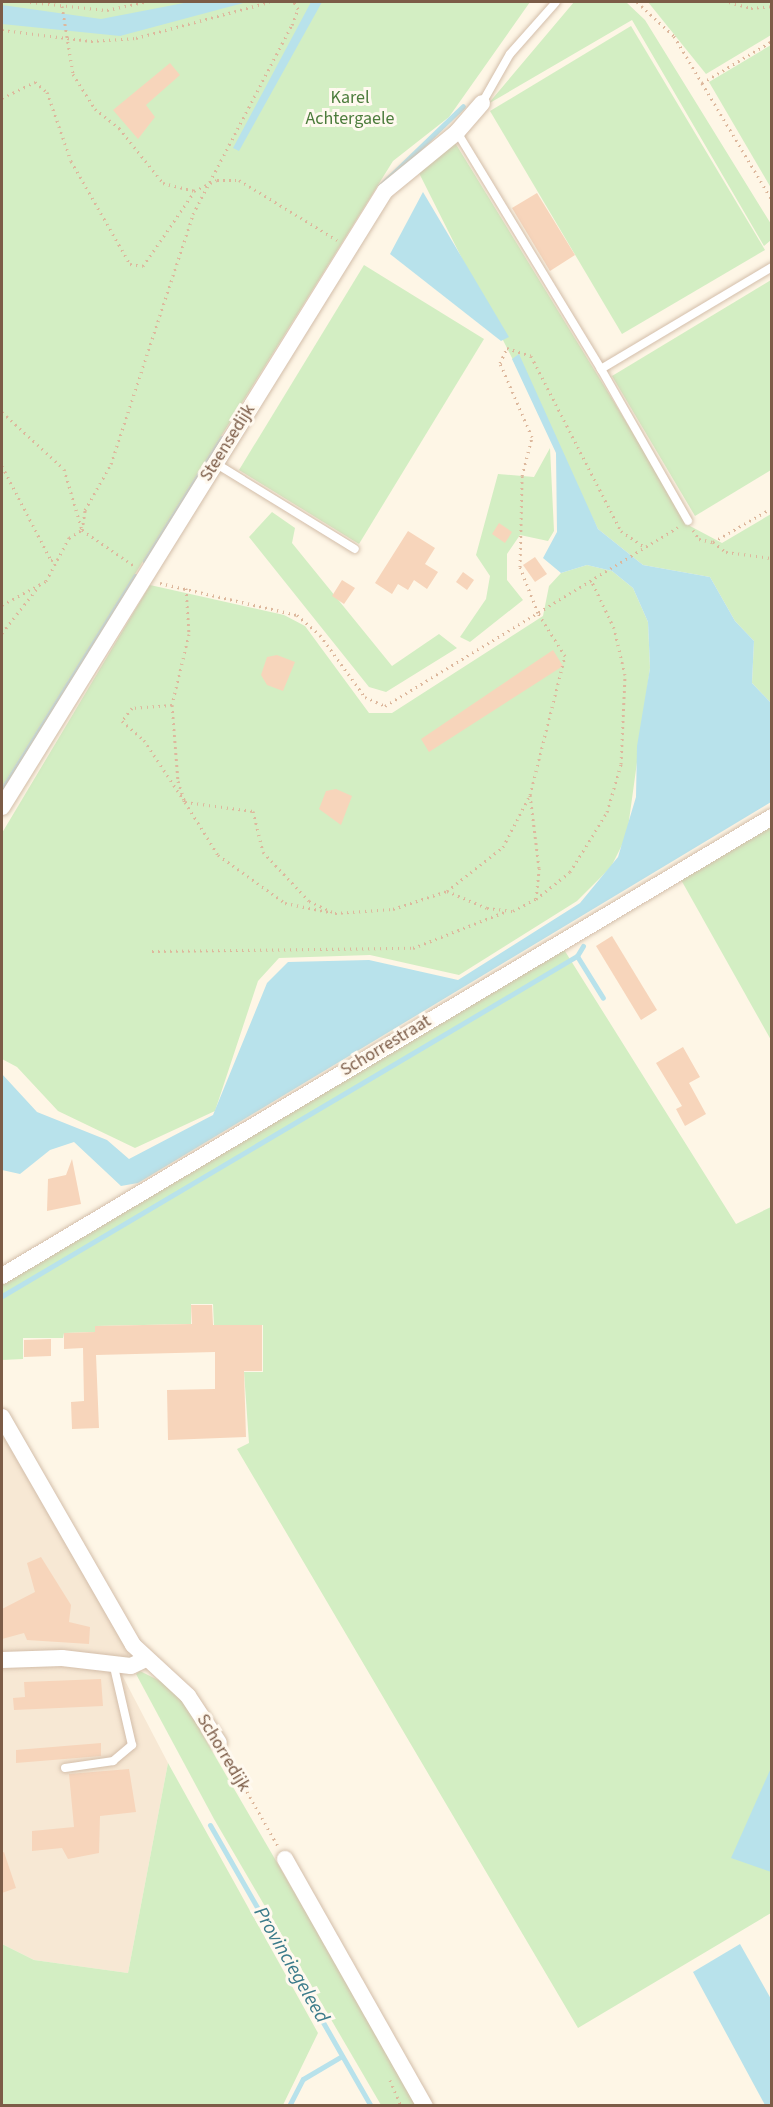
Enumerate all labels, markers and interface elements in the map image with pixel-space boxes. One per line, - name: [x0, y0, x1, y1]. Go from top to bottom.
- park label: Karel Achtergaele: [306, 88, 394, 130]
- street label: Steensedijk: [196, 400, 260, 486]
- street label: Schorrestraat: [337, 1011, 435, 1081]
- street label: Schorredijk: [191, 1710, 255, 1796]
- water label: Provinciegeleed: [248, 1903, 334, 2027]

